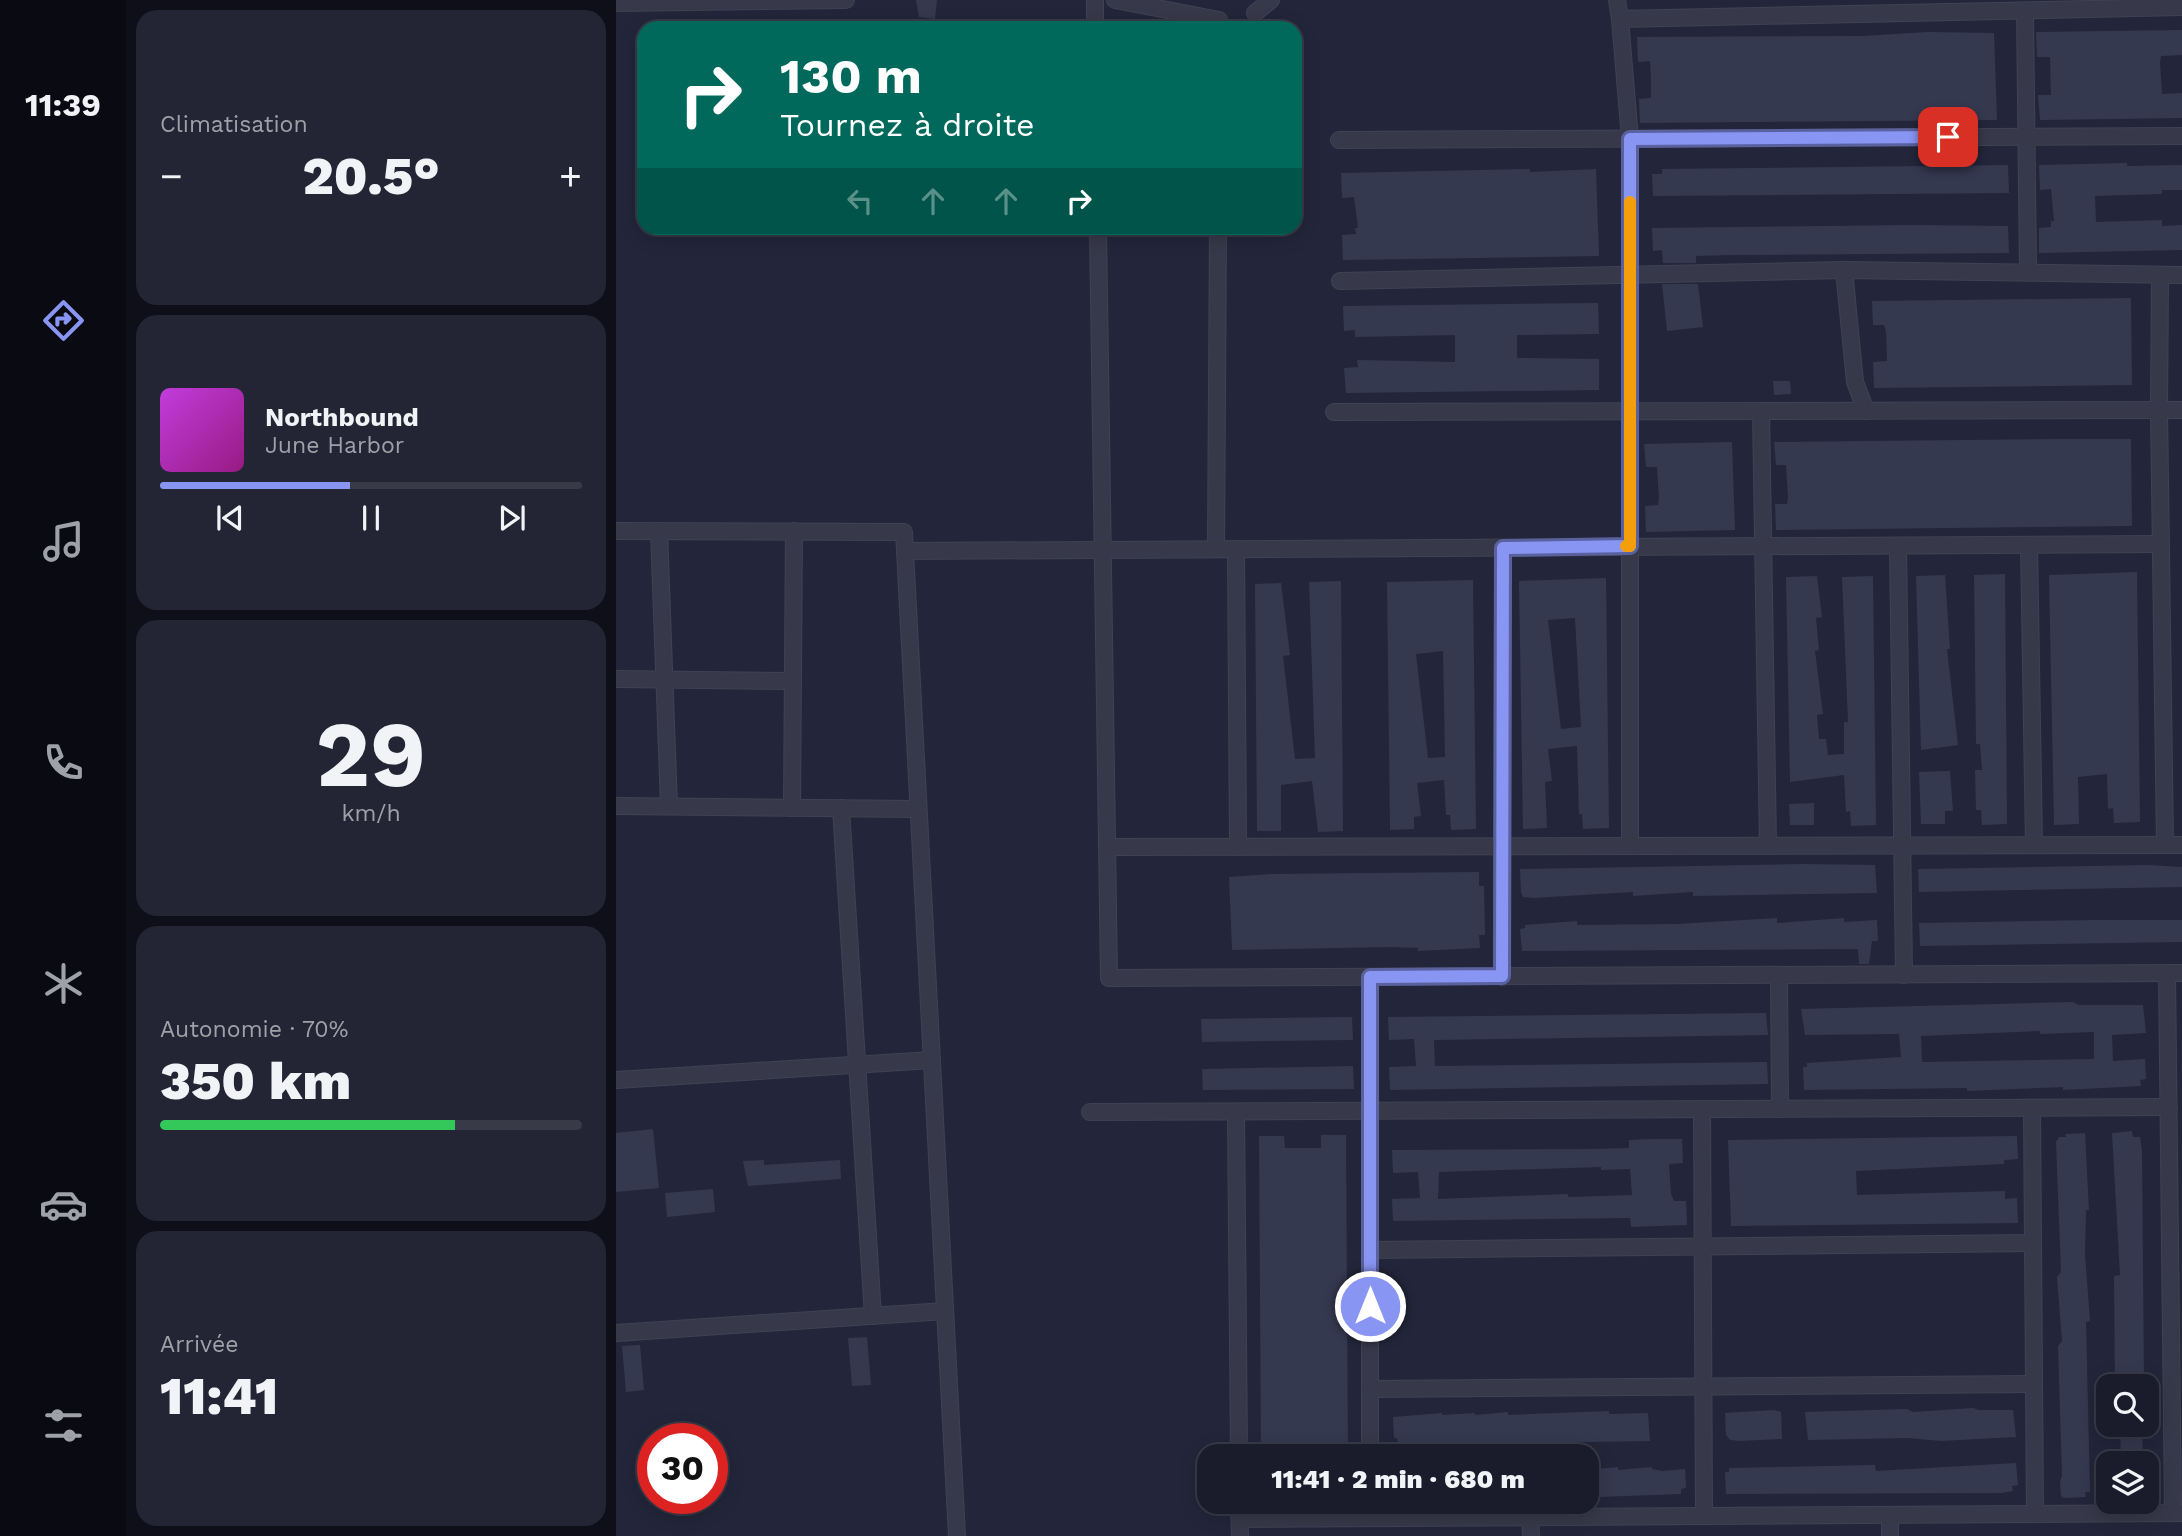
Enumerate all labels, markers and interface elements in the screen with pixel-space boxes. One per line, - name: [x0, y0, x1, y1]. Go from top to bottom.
- text: 130 m: [780, 47, 922, 105]
- icon: right: [665, 49, 756, 140]
- text: 11:39: [25, 86, 101, 124]
- text: Tournez à droite: [780, 106, 1035, 144]
- pin: [1918, 107, 1978, 167]
- text: Climatisation: [160, 111, 308, 138]
- icon: arrive: [1929, 118, 1967, 156]
- text: 20.5°: [302, 146, 440, 207]
- text: −: [160, 154, 183, 198]
- text: +: [559, 154, 582, 198]
- icon: left: [841, 182, 879, 220]
- icon: ahead: [914, 182, 952, 220]
- icon: ahead: [987, 182, 1025, 220]
- icon: right: [1060, 182, 1098, 220]
- icon: directions: [39, 296, 88, 345]
- text: Northbound: [265, 402, 419, 432]
- text: June Harbor: [265, 432, 404, 459]
- icon: previous: [211, 499, 249, 537]
- icon: pause: [352, 499, 390, 537]
- icon: next: [493, 499, 531, 537]
- icon: music: [39, 517, 88, 566]
- text: 29: [316, 701, 426, 808]
- icon: phone: [39, 738, 88, 787]
- text: km/h: [341, 800, 401, 827]
- icon: climate: [39, 959, 88, 1008]
- text: Autonomie · 70%: [160, 1016, 348, 1043]
- text: 350 km: [160, 1051, 351, 1112]
- icon: car: [39, 1180, 88, 1229]
- position arrow: [1333, 1269, 1407, 1343]
- text: Arrivée: [160, 1331, 239, 1358]
- text: 11:41: [160, 1366, 278, 1427]
- map controls: [2096, 1374, 2159, 1514]
- button: search: [2096, 1374, 2159, 1437]
- icon: filters: [39, 1401, 88, 1450]
- speed limit sign: 30: [637, 1423, 728, 1514]
- button: layers: [2096, 1451, 2159, 1514]
- text: 11:41 · 2 min · 680 m: [1271, 1464, 1525, 1494]

